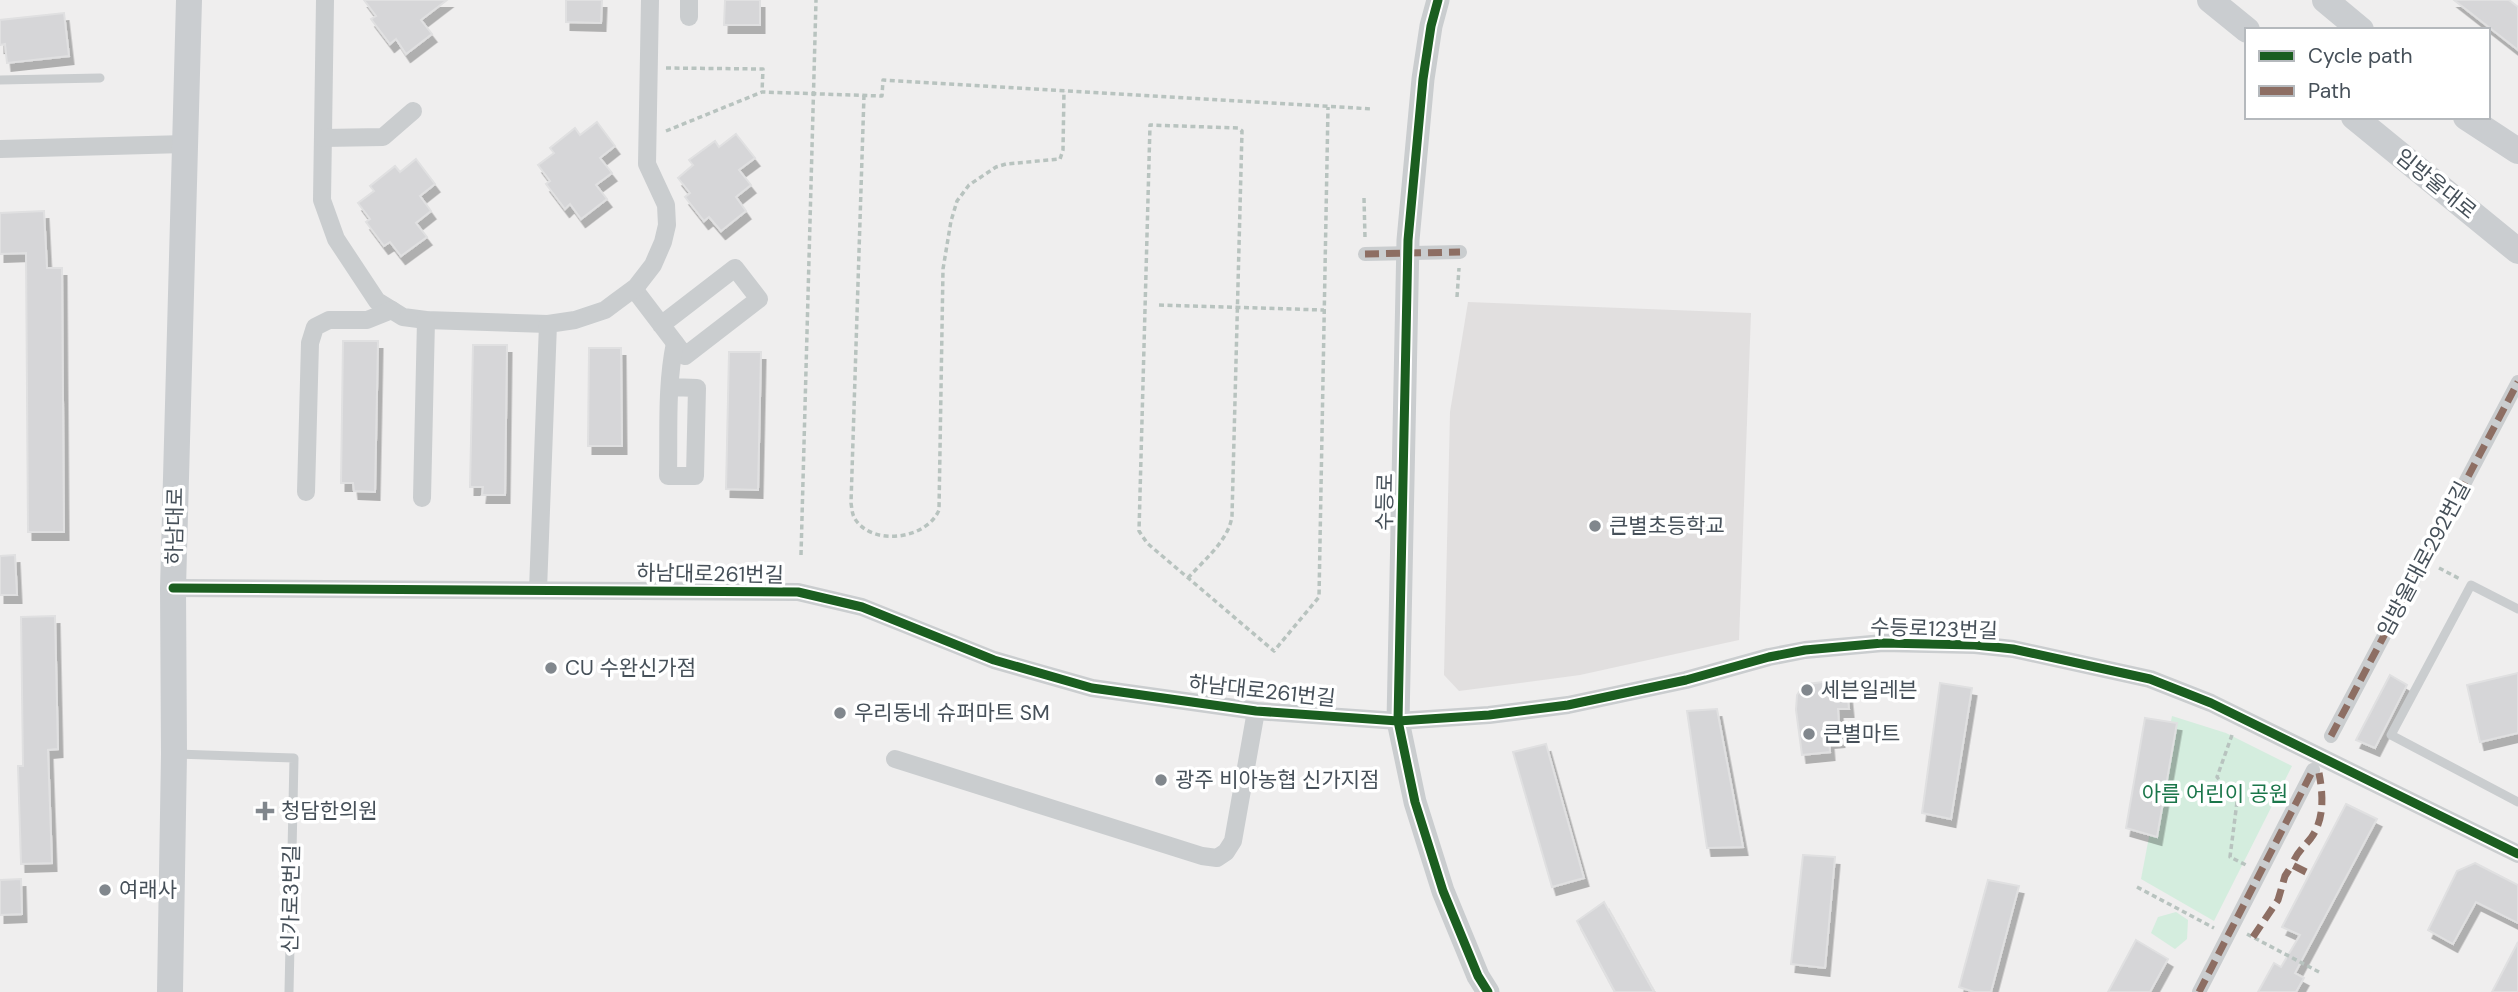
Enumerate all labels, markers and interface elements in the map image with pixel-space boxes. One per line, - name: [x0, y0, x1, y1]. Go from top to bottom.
- legend: [2245, 28, 2490, 119]
- text: Cycle path: [2308, 42, 2413, 70]
- text: Path: [2308, 77, 2351, 105]
- street label: 임방울대로: [2390, 143, 2482, 225]
- street label: 수등로: [1370, 473, 1400, 531]
- street label: 임방울대로292번길: [2371, 476, 2477, 642]
- street label: 하남대로: [160, 487, 190, 565]
- place label: 큰별초등학교: [1609, 512, 1725, 540]
- marker: 큰별초등학교: [1587, 518, 1603, 534]
- street label: 하남대로261번길: [636, 559, 784, 589]
- street label: 수등로123번길: [1870, 613, 1998, 645]
- place label: CU 수완신가점: [565, 654, 696, 682]
- marker: CU 수완신가점: [543, 660, 559, 676]
- street label: 하남대로261번길: [1187, 669, 1337, 713]
- place label: 세븐일레븐: [1821, 676, 1918, 704]
- marker: 세븐일레븐: [1799, 682, 1815, 698]
- place label: 우리동네 슈퍼마트 SM: [854, 699, 1050, 727]
- marker: 우리동네 슈퍼마트 SM: [832, 705, 848, 721]
- place label: 큰별마트: [1823, 720, 1900, 748]
- marker: 큰별마트: [1801, 726, 1817, 742]
- place label: 광주 비아농협 신가지점: [1175, 766, 1379, 794]
- marker: 광주 비아농협 신가지점: [1153, 772, 1169, 788]
- park label: 아름 어린이 공원: [2142, 780, 2288, 808]
- place label: 청담한의원: [281, 797, 378, 825]
- marker: 청담한의원: [255, 801, 275, 821]
- street label: 신가로3번길: [276, 844, 306, 954]
- place label: 여래사: [119, 876, 177, 904]
- marker: 여래사: [97, 882, 113, 898]

